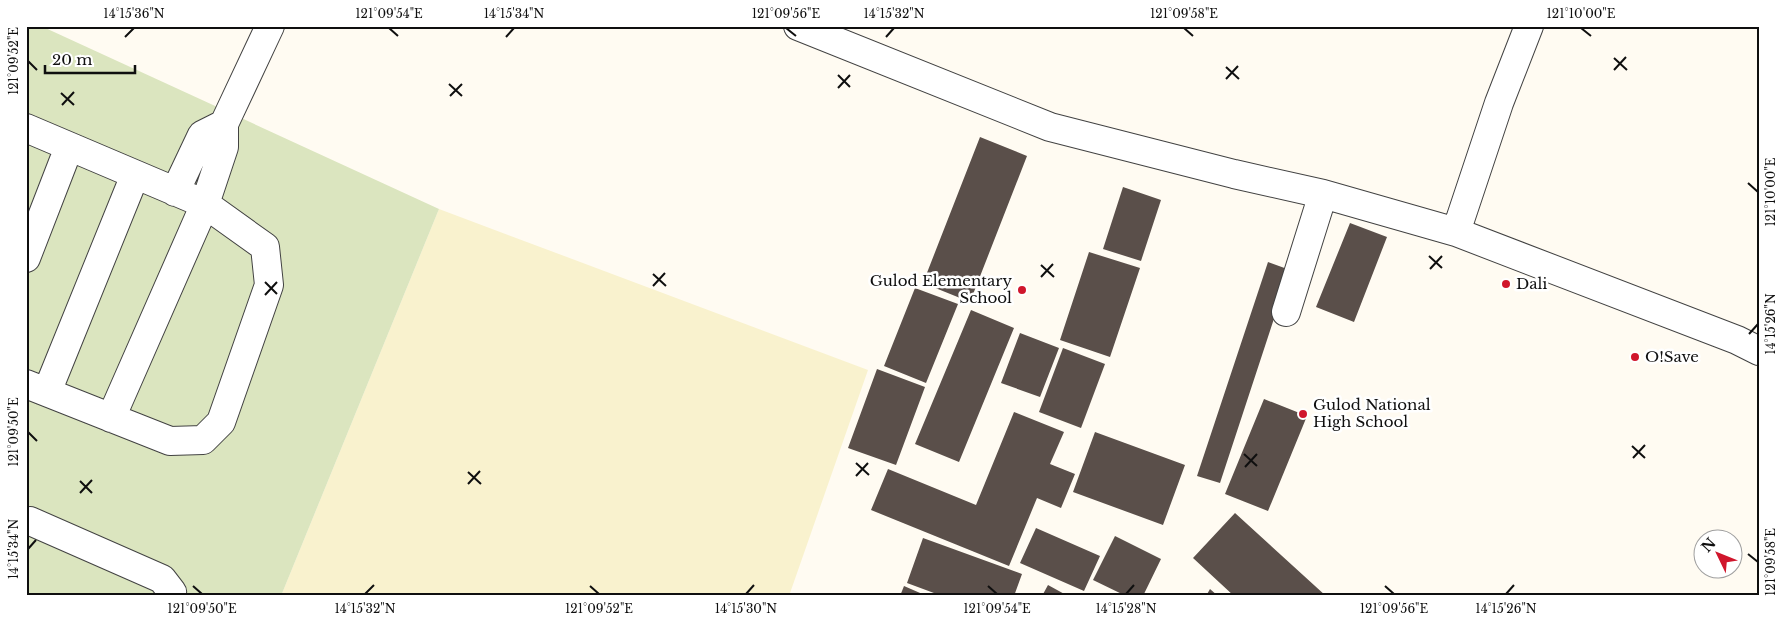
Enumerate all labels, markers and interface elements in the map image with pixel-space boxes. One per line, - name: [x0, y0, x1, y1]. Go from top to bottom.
- text: 14°15'36"N: [103, 6, 165, 21]
- text: 121°09'54"E: [355, 6, 423, 21]
- text: 14°15'34"N: [484, 6, 544, 21]
- text: 121°09'56"E: [752, 6, 821, 21]
- text: 14°15'32"N: [863, 6, 925, 21]
- text: 121°09'58"E: [1150, 6, 1218, 21]
- text: 121°10'00"E: [1546, 6, 1616, 21]
- text: 121°09'52"E: [6, 27, 21, 95]
- scale bar: [45, 42, 135, 74]
- text: 20 m: [52, 50, 92, 69]
- text: 121°10'00"E: [1763, 157, 1778, 227]
- place label: Gulod Elementary School: [870, 271, 1012, 307]
- place label: Dali: [1516, 274, 1547, 293]
- marker: Dali: [1500, 278, 1512, 290]
- marker: Gulod Elementary School: [1016, 284, 1028, 296]
- text: 14°15'26"N: [1763, 293, 1778, 355]
- place label: O!Save: [1645, 347, 1699, 366]
- marker: O!Save: [1629, 351, 1641, 363]
- place label: Gulod National High School: [1313, 395, 1431, 431]
- text: 121°09'50"E: [6, 397, 21, 467]
- marker: Gulod National High School: [1297, 408, 1309, 420]
- text: 14°15'34"N: [6, 519, 21, 579]
- text: 121°09'58"E: [1763, 528, 1778, 596]
- north arrow: [1692, 530, 1742, 580]
- text: N: [1697, 534, 1720, 556]
- text: 121°09'50"E: [167, 601, 237, 616]
- text: 14°15'32"N: [334, 601, 396, 616]
- text: 121°09'52"E: [565, 601, 633, 616]
- text: 14°15'30"N: [715, 601, 777, 616]
- text: 121°09'54"E: [963, 601, 1031, 616]
- text: 14°15'28"N: [1096, 601, 1157, 616]
- text: 121°09'56"E: [1360, 601, 1429, 616]
- text: 14°15'26"N: [1475, 601, 1537, 616]

